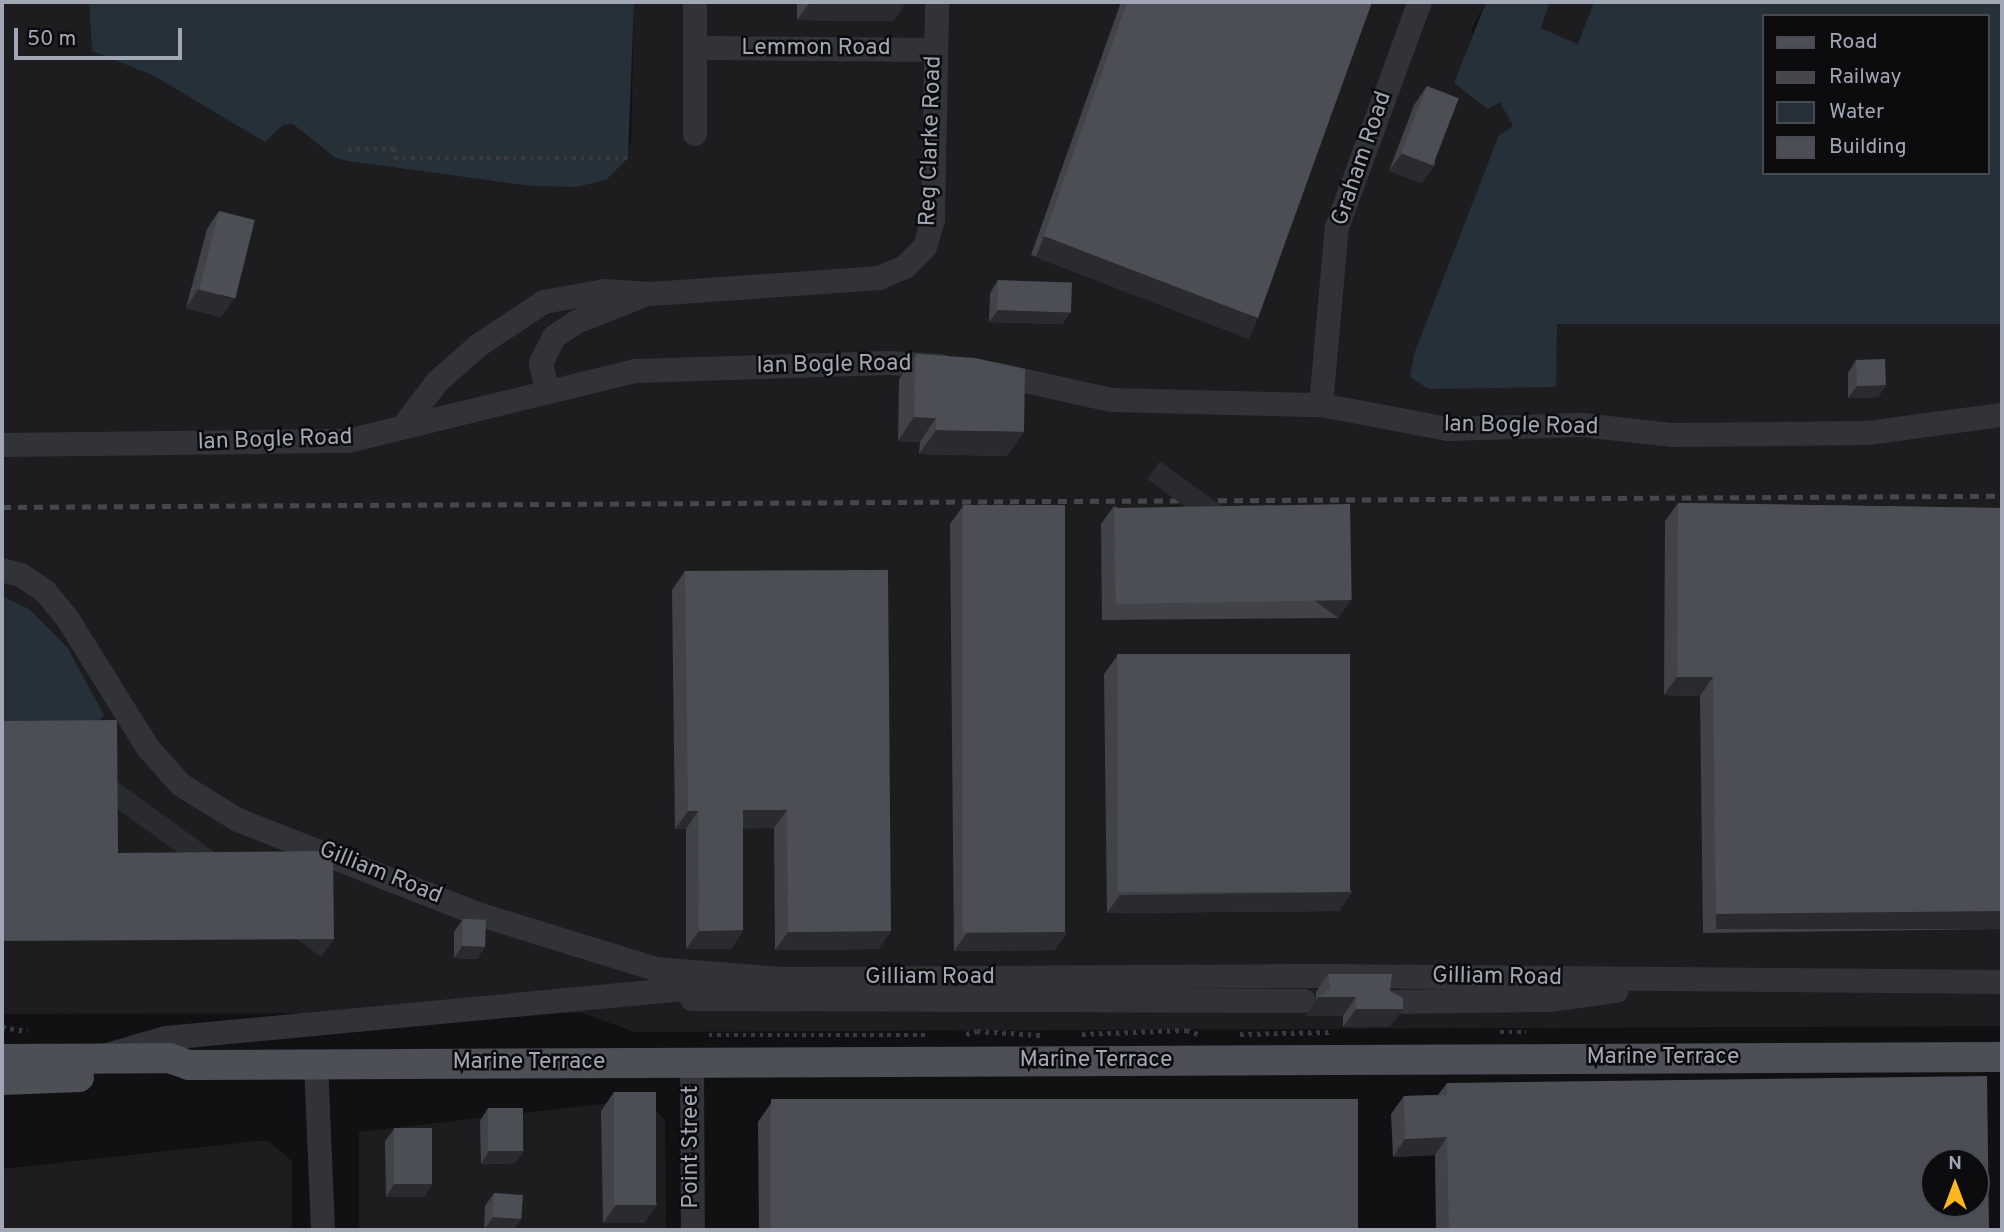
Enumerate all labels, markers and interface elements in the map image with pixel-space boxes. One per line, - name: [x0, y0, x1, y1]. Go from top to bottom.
- scale bar: [18, 14, 186, 58]
- legend: [1762, 14, 1990, 175]
- text: 50 m: [27, 26, 76, 53]
- text: Road: [1829, 29, 1878, 56]
- street label: Lemmon Road: [741, 35, 891, 63]
- street label: Reg Clarke Road: [915, 55, 949, 227]
- text: Railway: [1829, 64, 1902, 91]
- street label: Graham Road: [1327, 88, 1399, 230]
- text: Water: [1829, 99, 1884, 126]
- text: Building: [1829, 134, 1907, 161]
- street label: Ian Bogle Road: [756, 351, 912, 381]
- street label: Ian Bogle Road: [1443, 412, 1599, 442]
- street label: Ian Bogle Road: [197, 425, 353, 457]
- street label: Gilliam Road: [315, 837, 445, 911]
- street label: Gilliam Road: [1432, 963, 1562, 993]
- street label: Gilliam Road: [865, 964, 995, 992]
- street label: Marine Terrace: [1586, 1044, 1740, 1072]
- street label: Marine Terrace: [1019, 1047, 1173, 1075]
- street label: Marine Terrace: [452, 1049, 606, 1077]
- street label: Point Street: [678, 1085, 706, 1209]
- north arrow: [1920, 1148, 1990, 1218]
- text: N: [1948, 1152, 1962, 1176]

